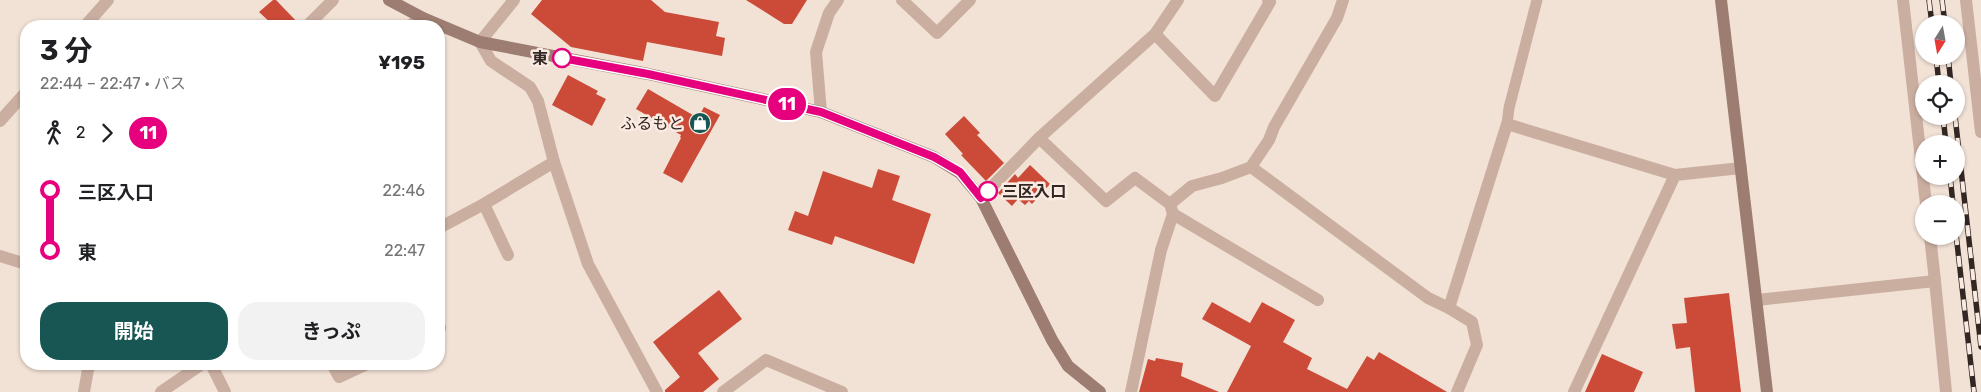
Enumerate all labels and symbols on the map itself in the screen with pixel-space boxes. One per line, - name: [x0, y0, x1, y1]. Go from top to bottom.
- north arrow: [1915, 15, 1965, 65]
- marker: 東: [552, 48, 572, 68]
- place label: 東: [532, 49, 548, 68]
- line badge: 11: [764, 88, 810, 120]
- shop icon: ふるもと: [688, 111, 712, 135]
- place label: ふるもと: [620, 114, 684, 133]
- marker: 三区入口: [978, 181, 998, 201]
- place label: 三区入口: [1002, 182, 1066, 201]

